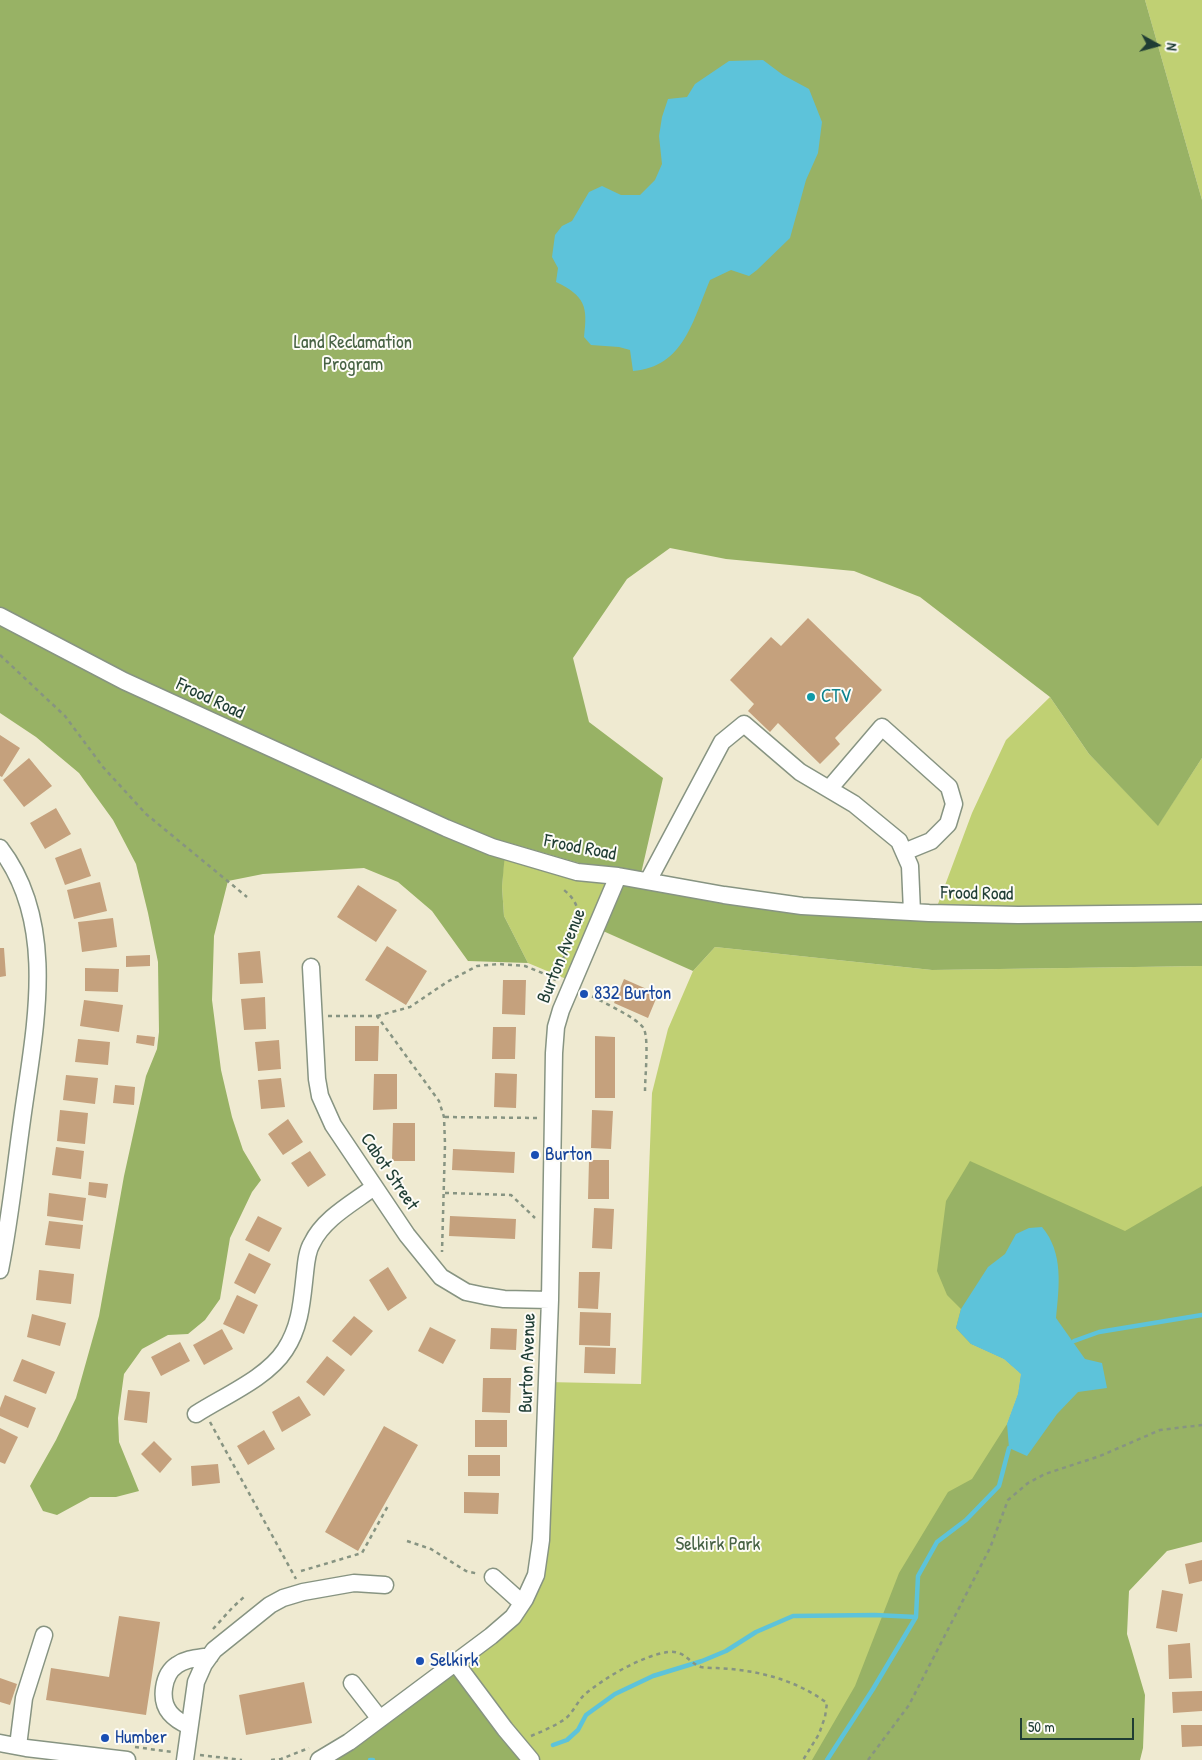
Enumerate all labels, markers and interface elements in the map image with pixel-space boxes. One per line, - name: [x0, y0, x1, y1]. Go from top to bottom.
- north arrow: [1132, 20, 1182, 70]
- text: N: [1163, 42, 1182, 52]
- park label: Land Reclamation Program: [294, 332, 412, 376]
- street label: Frood Road: [172, 673, 248, 725]
- place label: CTV: [821, 686, 851, 708]
- marker: CTV: [805, 691, 817, 703]
- street label: Frood Road: [542, 830, 618, 866]
- street label: Frood Road: [940, 882, 1014, 906]
- street label: Burton Avenue: [533, 905, 591, 1007]
- place label: 832 Burton: [594, 983, 671, 1005]
- marker: 832 Burton: [578, 988, 590, 1000]
- street label: Cabot Street: [355, 1129, 423, 1215]
- place label: Burton: [545, 1144, 592, 1166]
- marker: Burton: [529, 1149, 541, 1161]
- street label: Burton Avenue: [515, 1313, 541, 1413]
- park label: Selkirk Park: [676, 1534, 760, 1556]
- place label: Selkirk: [430, 1650, 479, 1672]
- marker: Selkirk: [414, 1655, 426, 1667]
- scale bar: [1022, 1708, 1136, 1740]
- text: 50 m: [1028, 1716, 1055, 1737]
- place label: Humber: [115, 1727, 167, 1749]
- marker: Humber: [99, 1732, 111, 1744]

